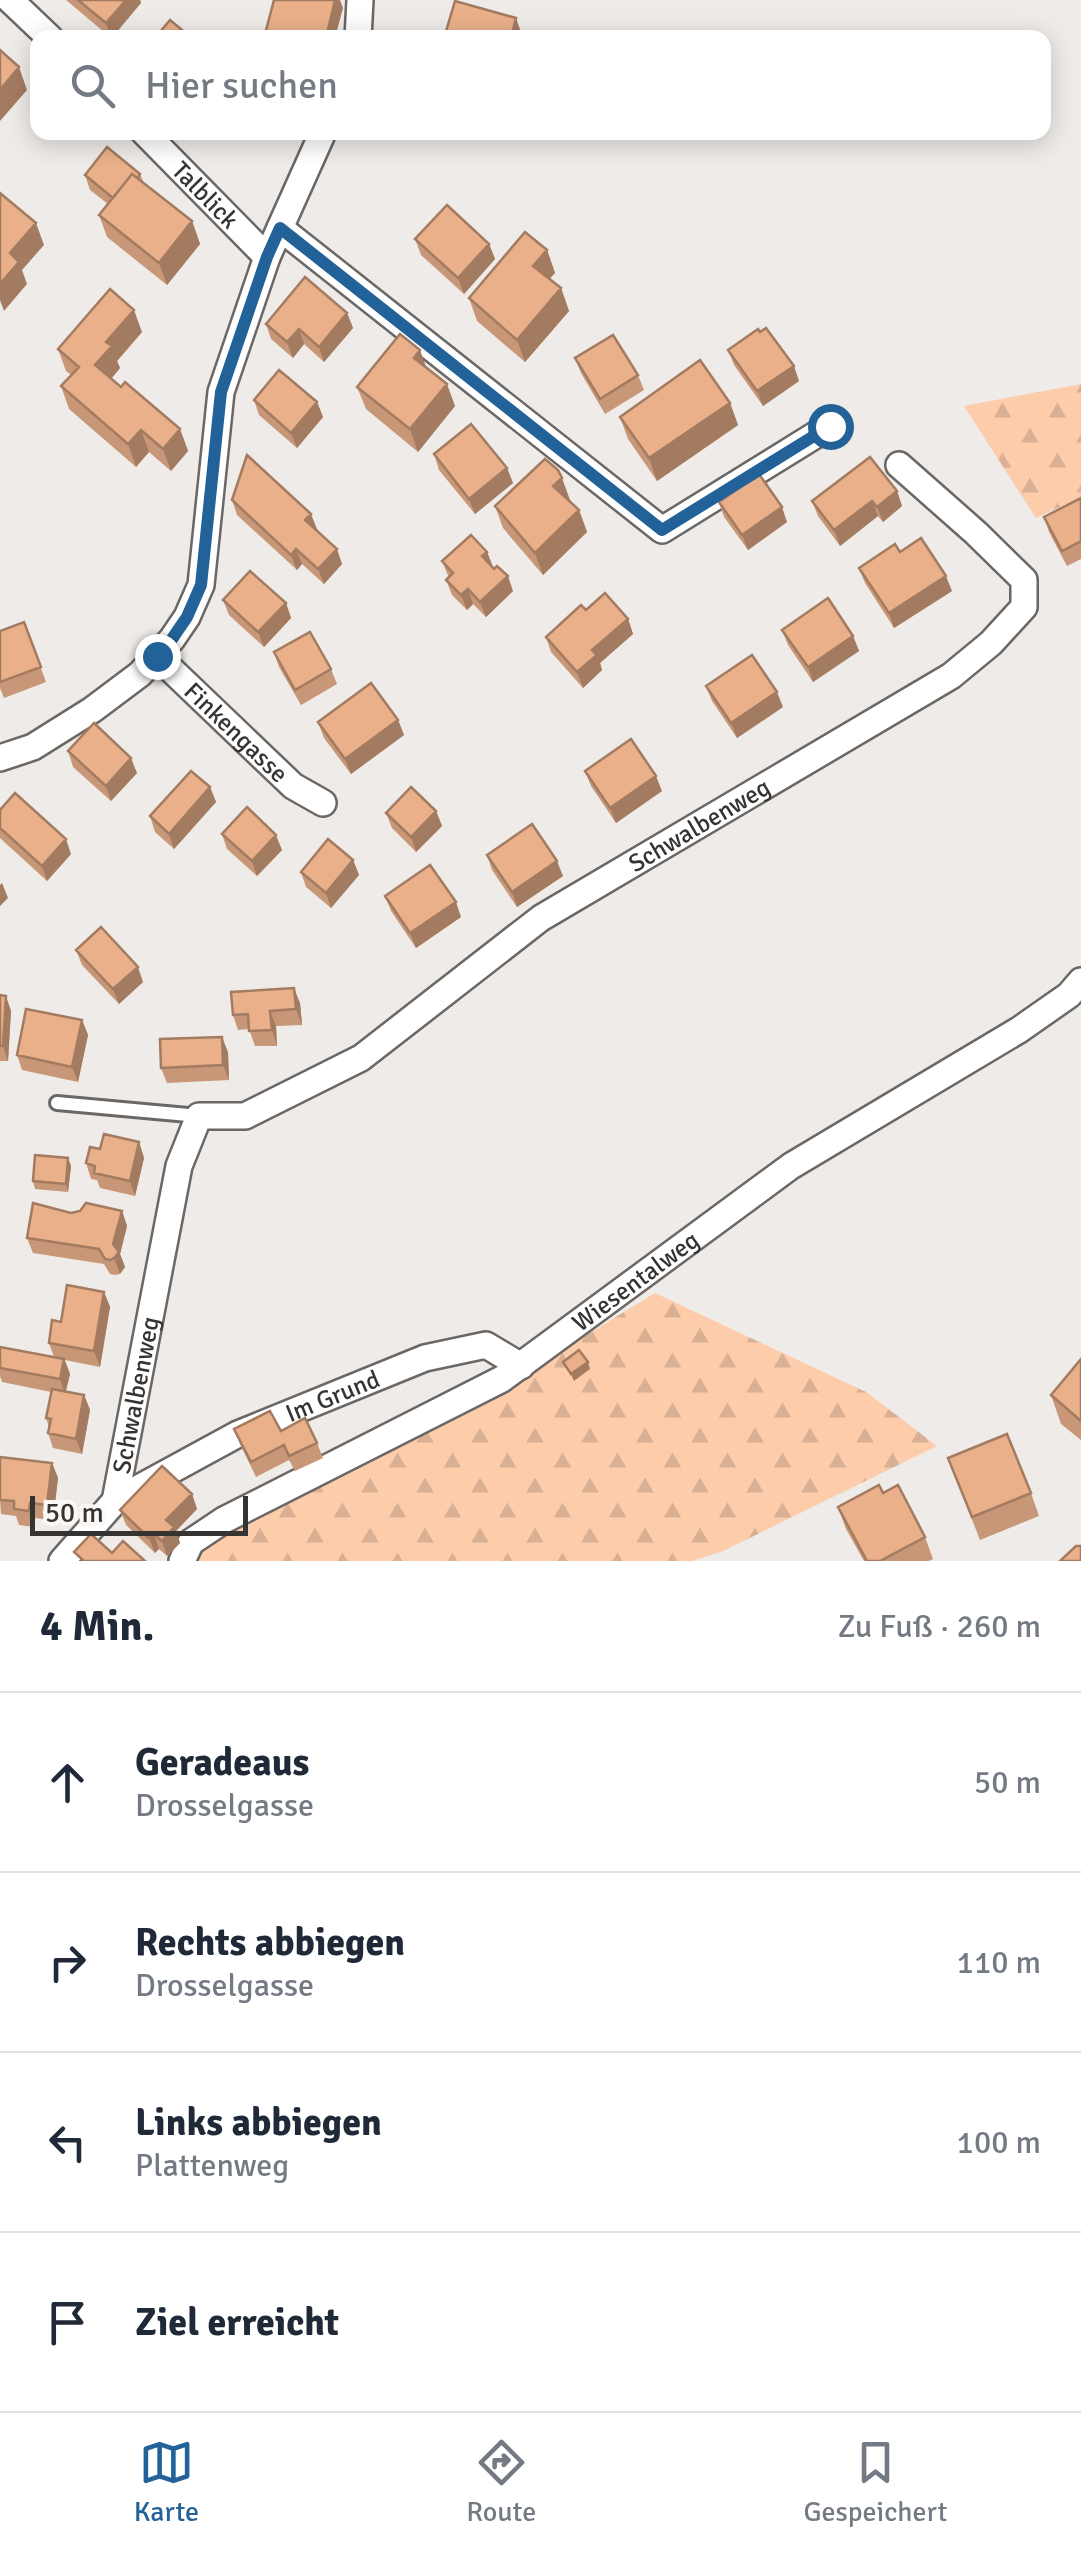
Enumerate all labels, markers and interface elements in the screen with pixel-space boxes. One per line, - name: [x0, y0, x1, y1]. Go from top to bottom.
- search box: [30, 30, 1051, 140]
- icon: search: [65, 58, 120, 113]
- text: Hier suchen: [145, 62, 338, 109]
- street label: Talblick: [166, 155, 246, 236]
- route start: [808, 404, 854, 450]
- route end: [135, 634, 181, 680]
- street label: Finkengasse: [178, 676, 295, 789]
- street label: Schwalbenweg: [623, 771, 776, 879]
- street label: Wiesentalweg: [566, 1224, 705, 1338]
- street label: Schwalbenweg: [106, 1314, 166, 1476]
- street label: Im Grund: [281, 1363, 384, 1429]
- scale bar: [30, 1491, 248, 1536]
- text: 50 m: [45, 1496, 104, 1530]
- text: 4 Min.: [40, 1601, 154, 1652]
- text: Zu Fuß · 260 m: [838, 1607, 1041, 1646]
- text: Geradeaus: [135, 1739, 309, 1786]
- icon: ahead: [40, 1755, 95, 1810]
- text: 50 m: [974, 1763, 1041, 1802]
- text: Drosselgasse: [135, 1786, 314, 1825]
- text: Rechts abbiegen: [135, 1919, 405, 1966]
- icon: right: [40, 1935, 95, 1990]
- text: 110 m: [957, 1943, 1041, 1982]
- text: Drosselgasse: [135, 1966, 314, 2005]
- text: Links abbiegen: [135, 2099, 382, 2146]
- icon: left: [40, 2115, 95, 2170]
- text: 100 m: [957, 2123, 1041, 2162]
- text: Plattenweg: [135, 2146, 289, 2185]
- icon: arrive: [40, 2295, 95, 2350]
- text: Ziel erreicht: [135, 2299, 339, 2346]
- tab: Karte: [134, 2435, 199, 2529]
- tab: Route: [466, 2435, 536, 2529]
- tab: Gespeichert: [803, 2435, 947, 2529]

